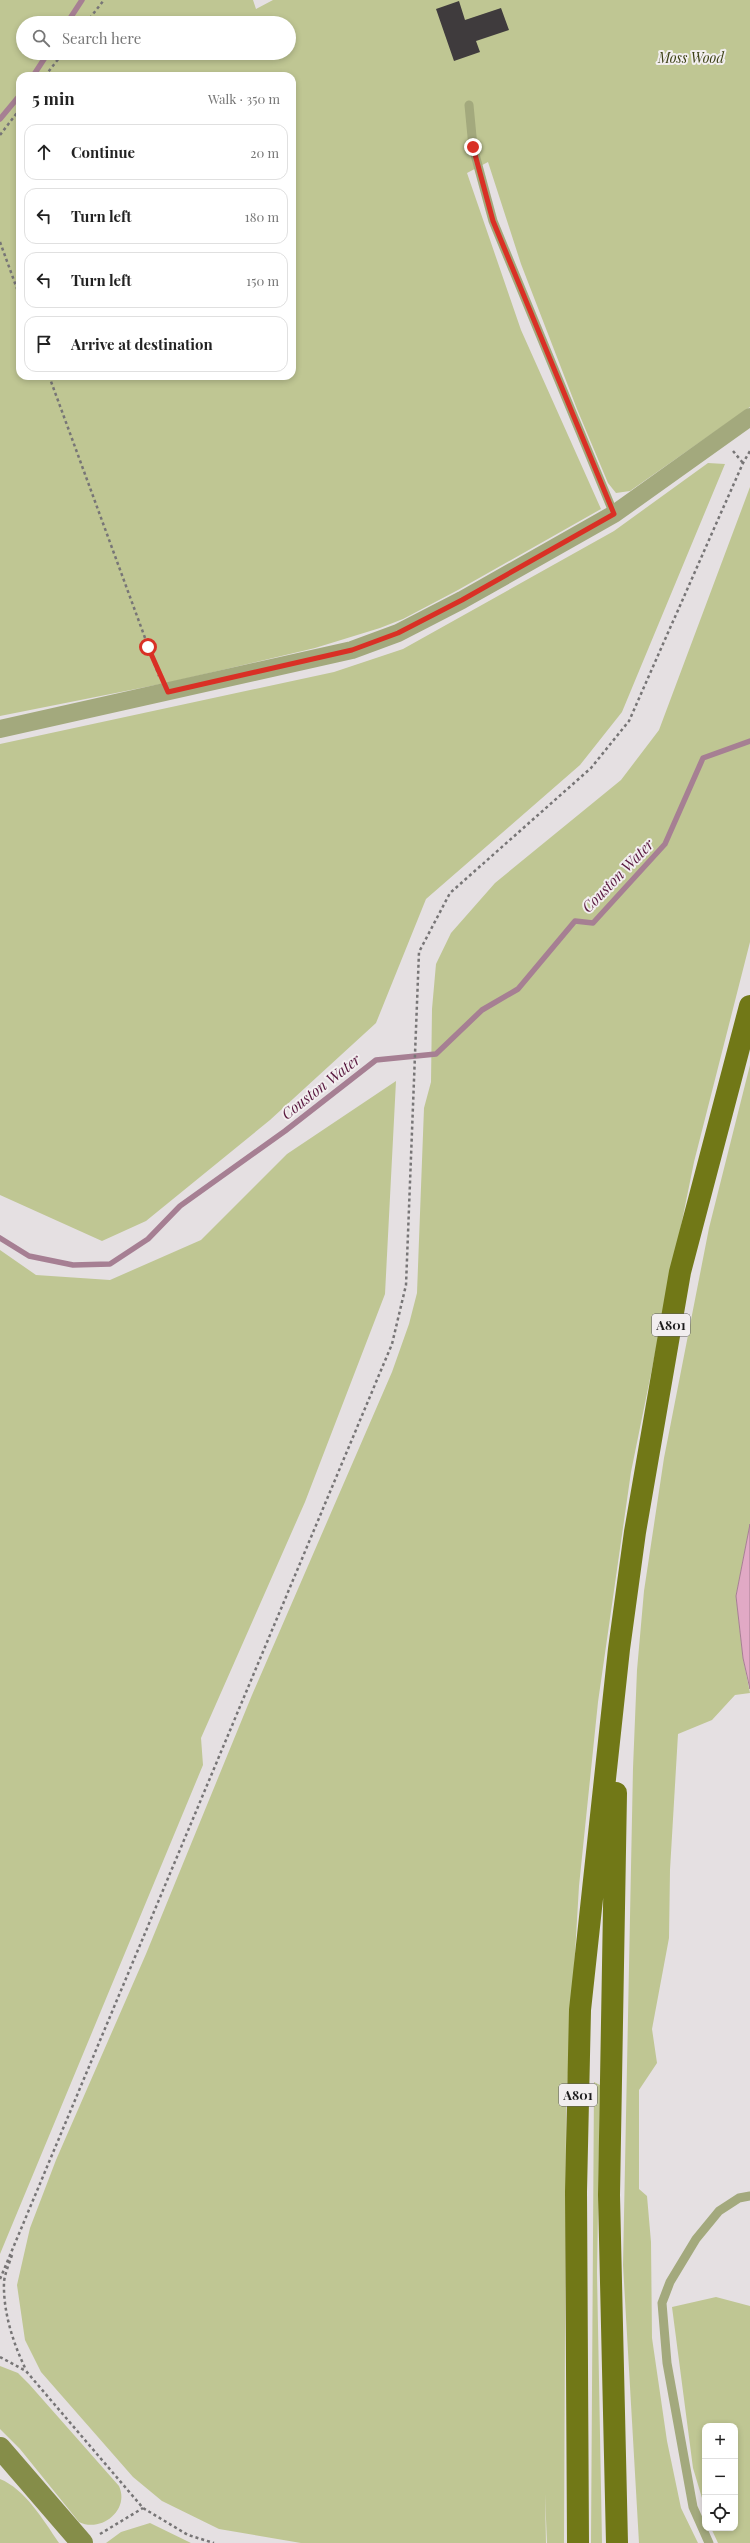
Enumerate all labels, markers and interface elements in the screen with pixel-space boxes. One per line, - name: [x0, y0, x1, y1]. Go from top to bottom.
- search box: [16, 16, 296, 60]
- icon: search: [30, 27, 52, 49]
- text: Search here: [62, 28, 141, 48]
- park label: Moss Wood: [657, 48, 724, 67]
- text: 5 min: [32, 87, 75, 109]
- text: Walk · 350 m: [208, 90, 280, 107]
- route end: [464, 138, 482, 156]
- icon: ahead: [33, 141, 55, 163]
- text: Continue: [71, 142, 135, 162]
- text: 20 m: [250, 144, 279, 161]
- icon: left: [33, 205, 55, 227]
- text: Turn left: [71, 206, 132, 226]
- text: 180 m: [245, 208, 279, 225]
- icon: left: [33, 269, 55, 291]
- text: Turn left: [71, 270, 132, 290]
- text: 150 m: [246, 272, 279, 289]
- icon: arrive: [33, 333, 55, 355]
- text: Arrive at destination: [71, 334, 213, 354]
- route start: [139, 638, 157, 656]
- water label: Couston Water: [577, 834, 658, 916]
- water label: Couston Water: [277, 1049, 364, 1123]
- road number: A801: [652, 1314, 690, 1336]
- road number: A801: [559, 2084, 597, 2106]
- map controls: [702, 2423, 738, 2531]
- button: +: [702, 2423, 738, 2459]
- button: −: [702, 2459, 738, 2495]
- button: locate: [702, 2495, 738, 2531]

